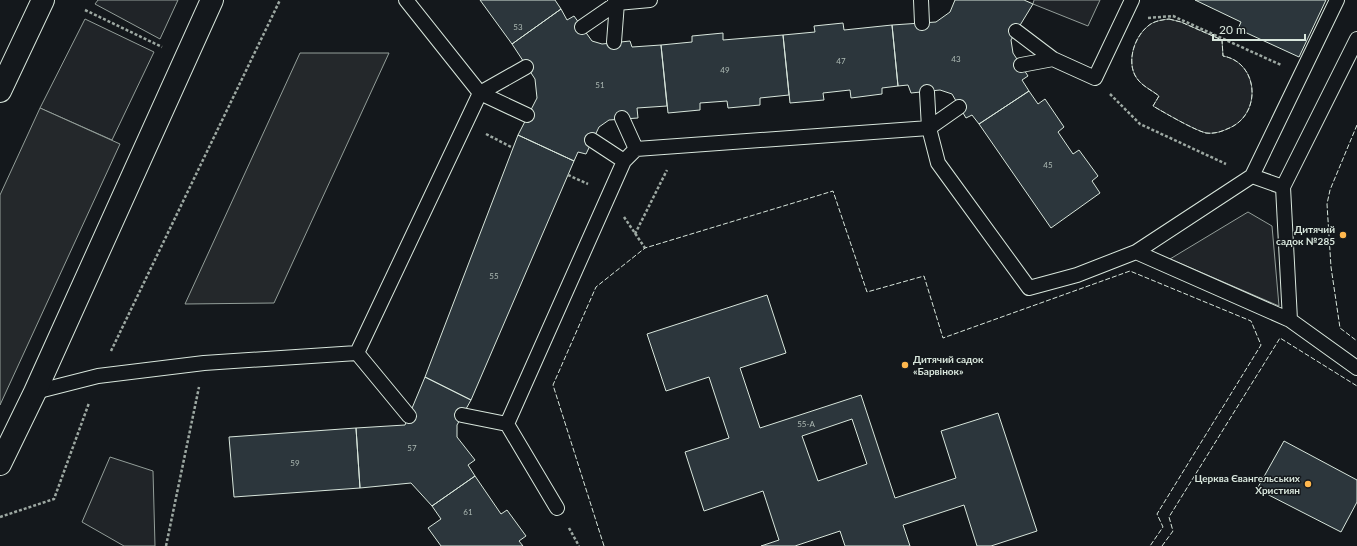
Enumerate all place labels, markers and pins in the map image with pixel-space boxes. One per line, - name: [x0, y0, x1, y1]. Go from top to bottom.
- place label: Дитячий садок №285: [1276, 223, 1335, 247]
- marker: Дитячий садок №285: [1338, 230, 1348, 240]
- place label: Дитячий садок «Барвінок»: [913, 353, 984, 377]
- marker: Дитячий садок «Барвінок»: [900, 360, 910, 370]
- place label: Церква Євангельських Християн: [1195, 472, 1301, 496]
- marker: Церква Євангельських Християн: [1303, 479, 1313, 489]

